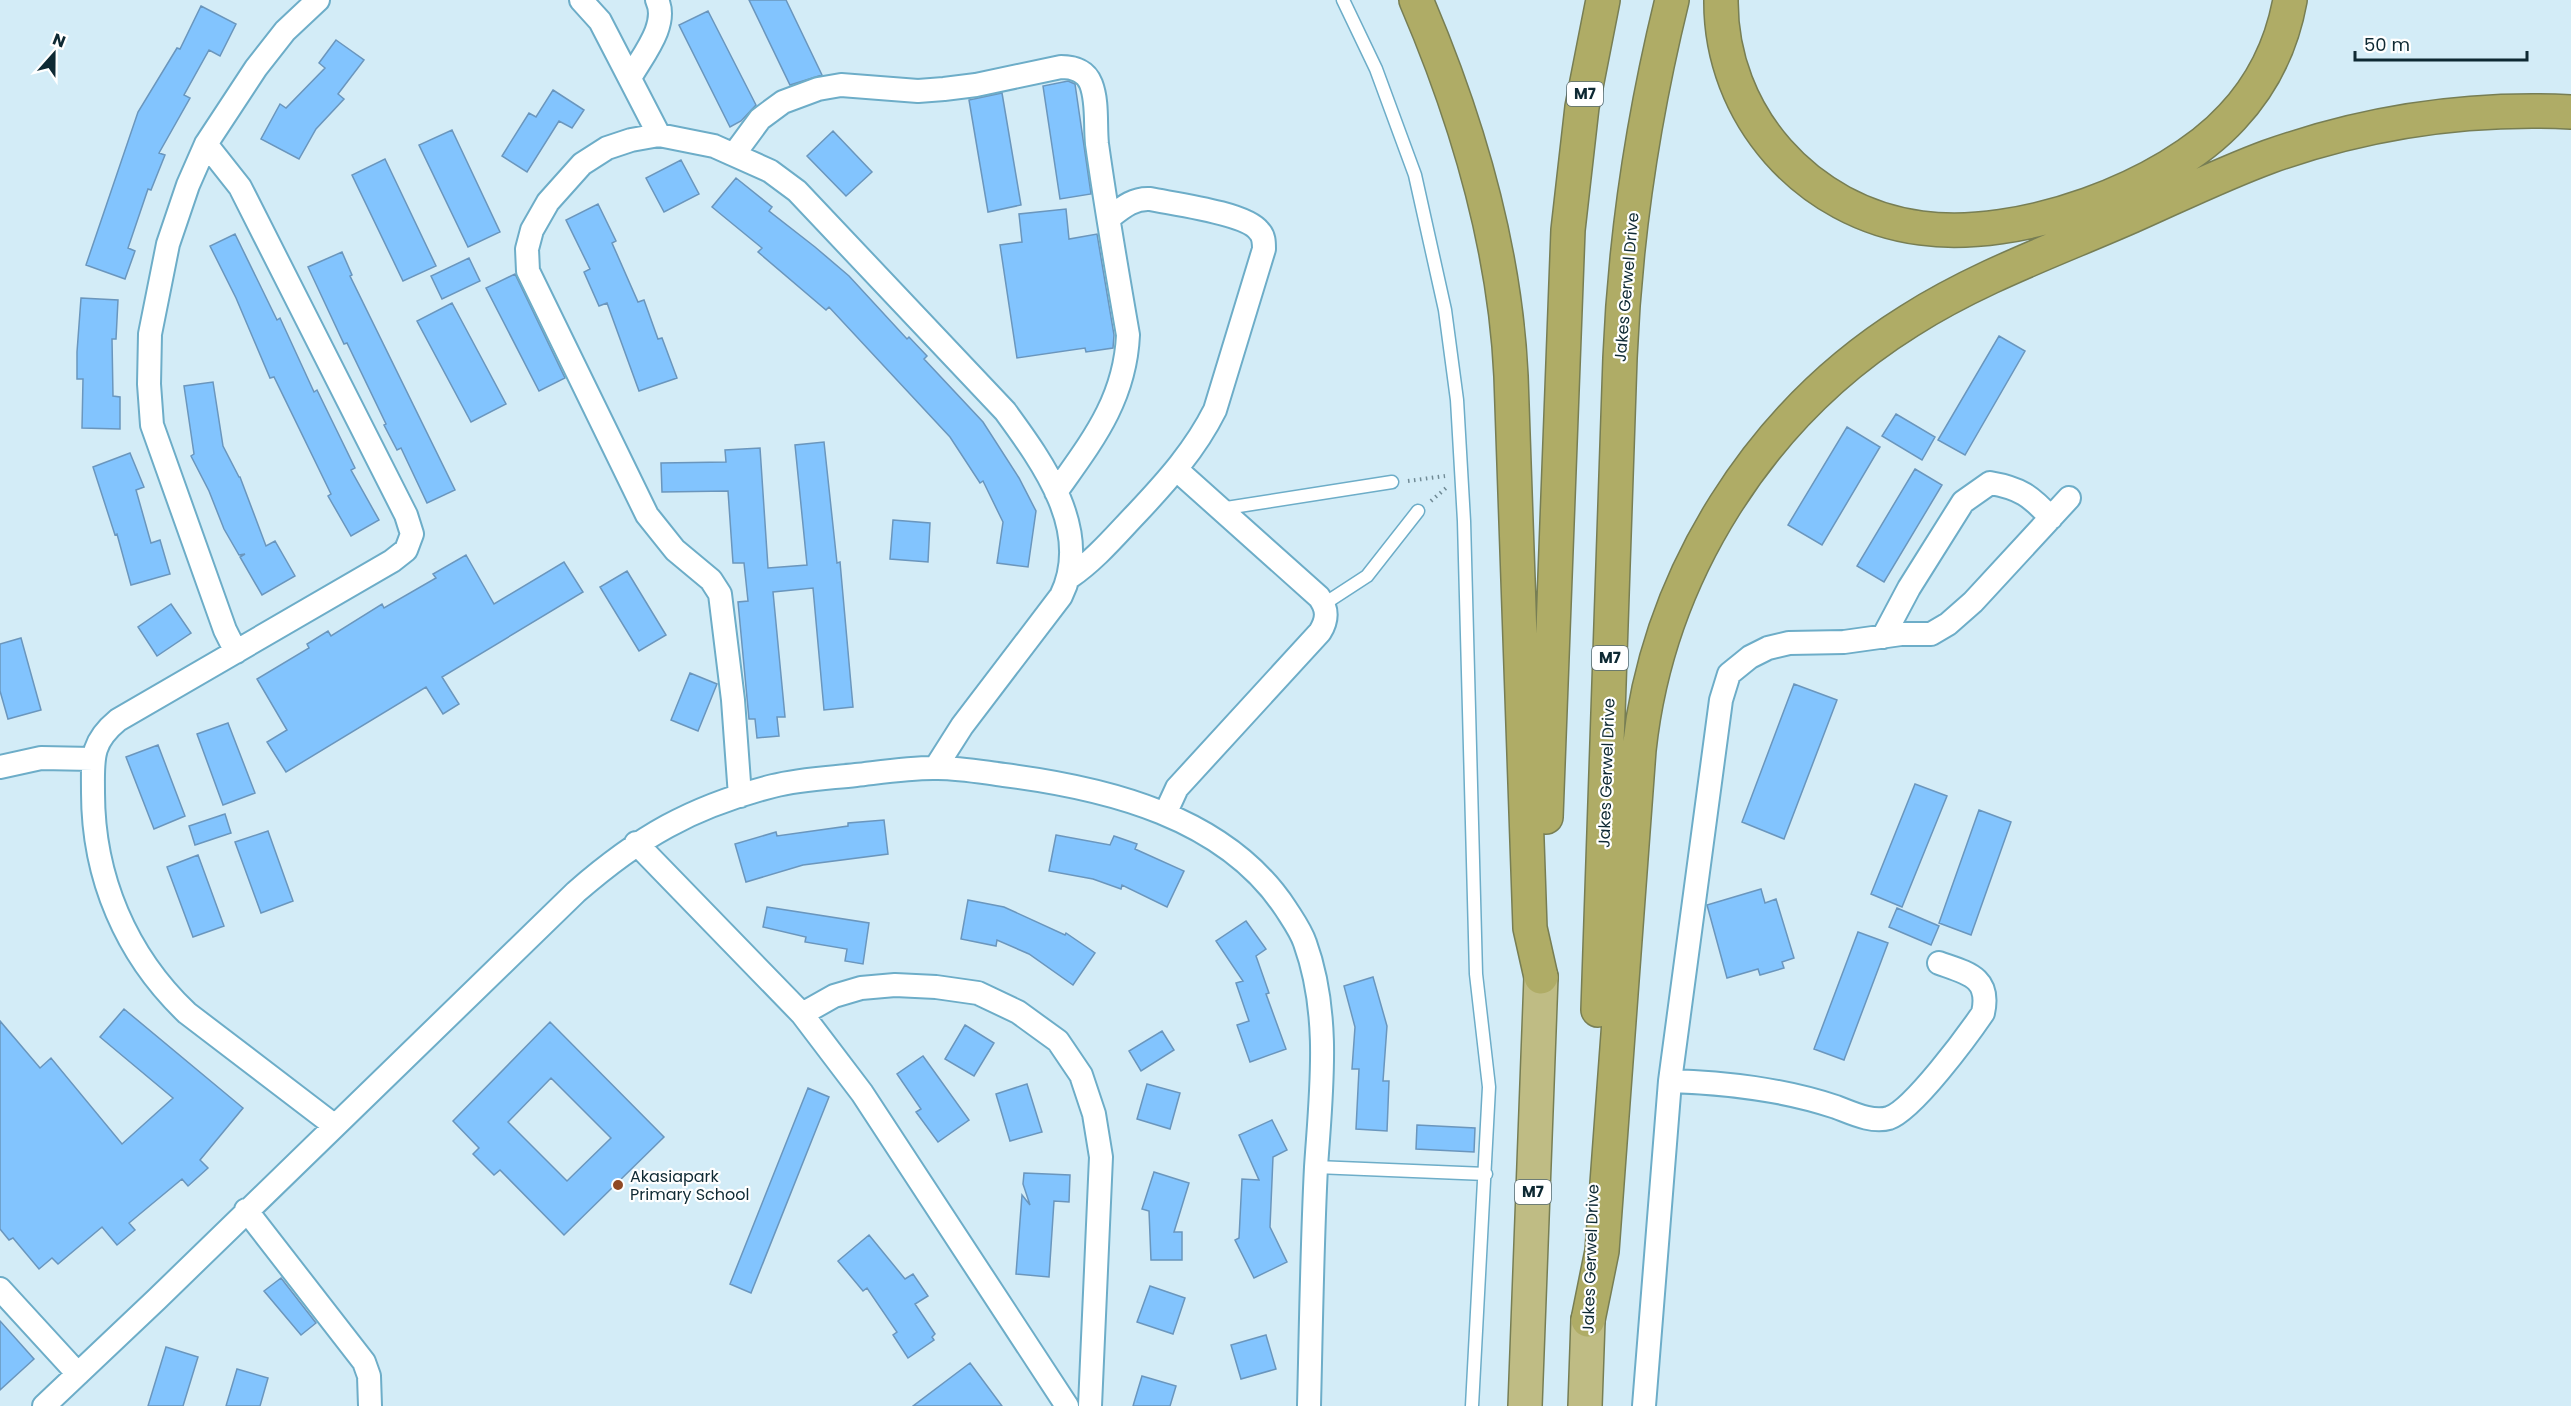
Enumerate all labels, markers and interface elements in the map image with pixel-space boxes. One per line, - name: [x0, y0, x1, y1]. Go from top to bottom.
- north arrow: [24, 24, 84, 84]
- scale bar: [2355, 24, 2528, 62]
- text: N: [49, 28, 69, 53]
- text: 50 m: [2364, 32, 2410, 57]
- road number: M7: [1567, 82, 1603, 106]
- street label: Jakes Gerwel Drive: [1609, 211, 1644, 363]
- road number: M7: [1592, 646, 1628, 670]
- street label: Jakes Gerwel Drive: [1592, 698, 1621, 848]
- place label: Akasiapark Primary School: [630, 1165, 749, 1206]
- marker: Akasiapark Primary School: [611, 1178, 625, 1192]
- road number: M7: [1515, 1180, 1551, 1204]
- street label: Jakes Gerwel Drive: [1576, 1184, 1605, 1334]

